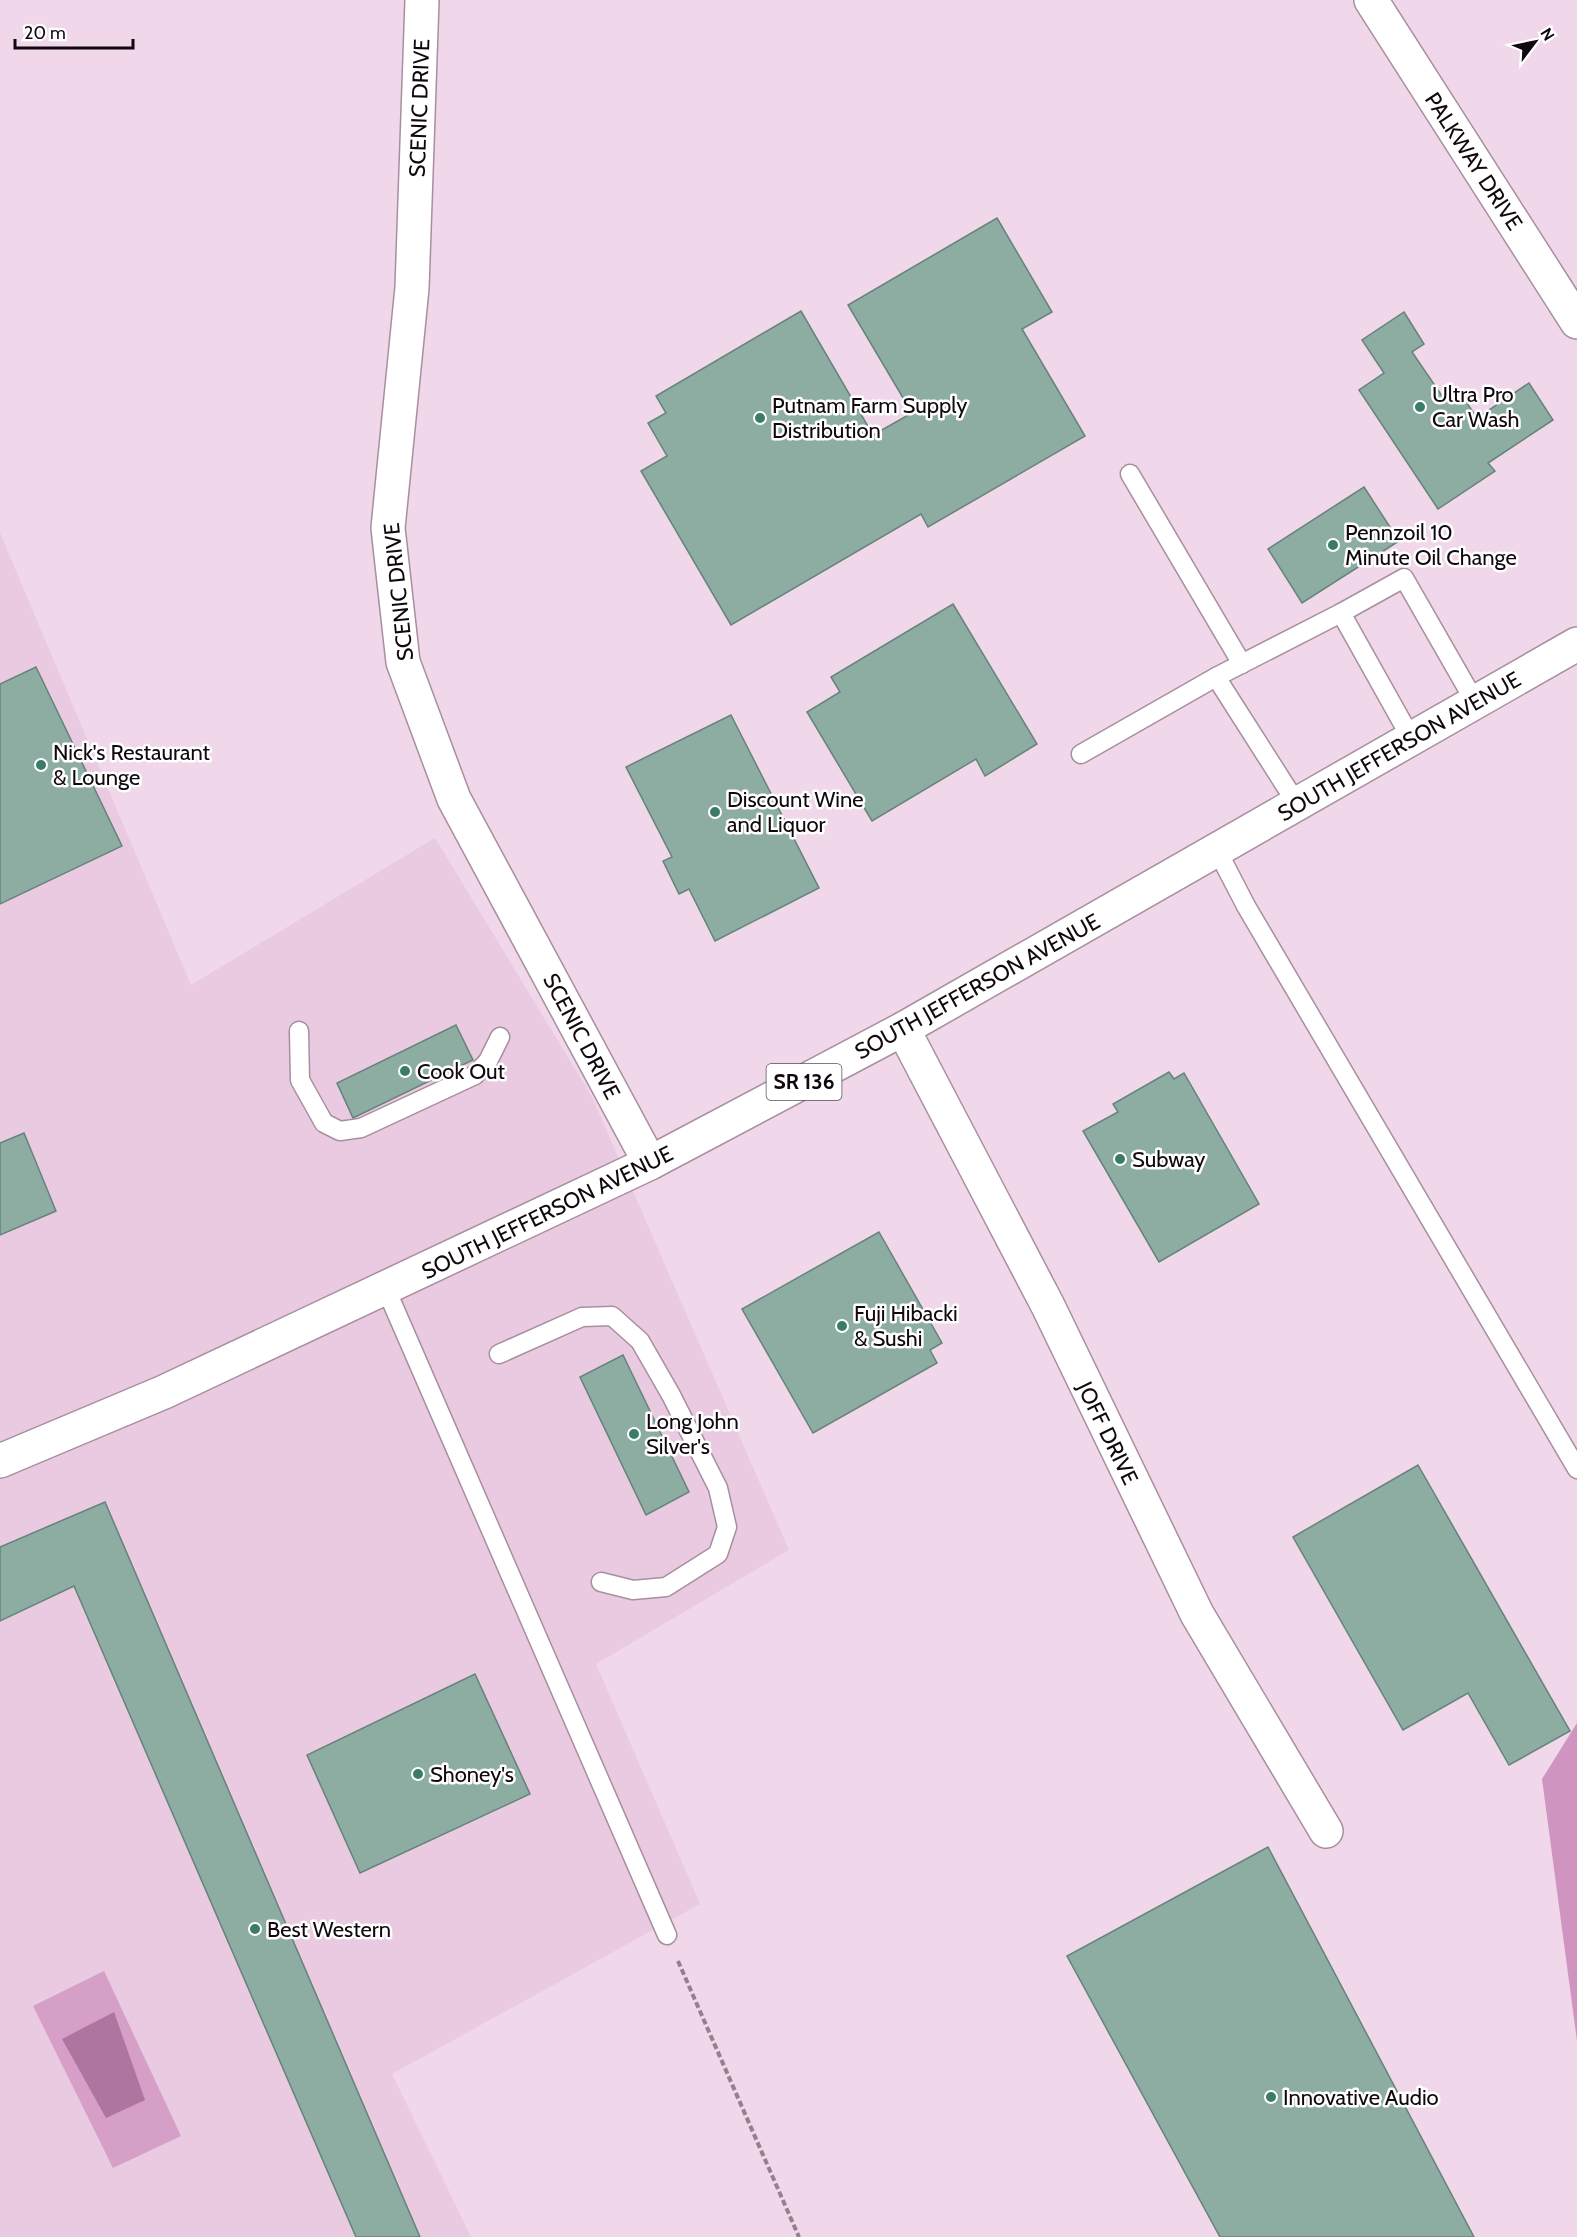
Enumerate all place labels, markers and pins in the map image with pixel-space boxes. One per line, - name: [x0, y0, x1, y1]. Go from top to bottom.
- place label: Ultra Pro Car Wash: [1432, 381, 1520, 433]
- place label: Putnam Farm Supply Distribution: [772, 392, 967, 444]
- marker: Ultra Pro Car Wash: [1413, 400, 1427, 414]
- marker: Putnam Farm Supply Distribution: [753, 411, 767, 425]
- place label: Pennzoil 10 Minute Oil Change: [1345, 519, 1517, 571]
- marker: Pennzoil 10 Minute Oil Change: [1326, 538, 1340, 552]
- place label: Nick's Restaurant & Lounge: [53, 739, 211, 791]
- marker: Nick's Restaurant & Lounge: [34, 758, 48, 772]
- place label: Discount Wine and Liquor: [727, 786, 864, 838]
- marker: Discount Wine and Liquor: [708, 805, 722, 819]
- place label: Cook Out: [417, 1058, 506, 1085]
- marker: Cook Out: [398, 1064, 412, 1078]
- place label: Subway: [1132, 1146, 1205, 1173]
- marker: Subway: [1113, 1152, 1127, 1166]
- place label: Fuji Hibacki & Sushi: [854, 1300, 958, 1352]
- marker: Fuji Hibacki & Sushi: [835, 1319, 849, 1333]
- place label: Long John Silver's: [646, 1408, 739, 1460]
- marker: Long John Silver's: [627, 1427, 641, 1441]
- place label: Shoney's: [430, 1761, 514, 1788]
- marker: Shoney's: [411, 1767, 425, 1781]
- place label: Best Western: [267, 1916, 391, 1943]
- marker: Best Western: [248, 1922, 262, 1936]
- place label: Innovative Audio: [1283, 2084, 1439, 2111]
- marker: Innovative Audio: [1264, 2090, 1278, 2104]

